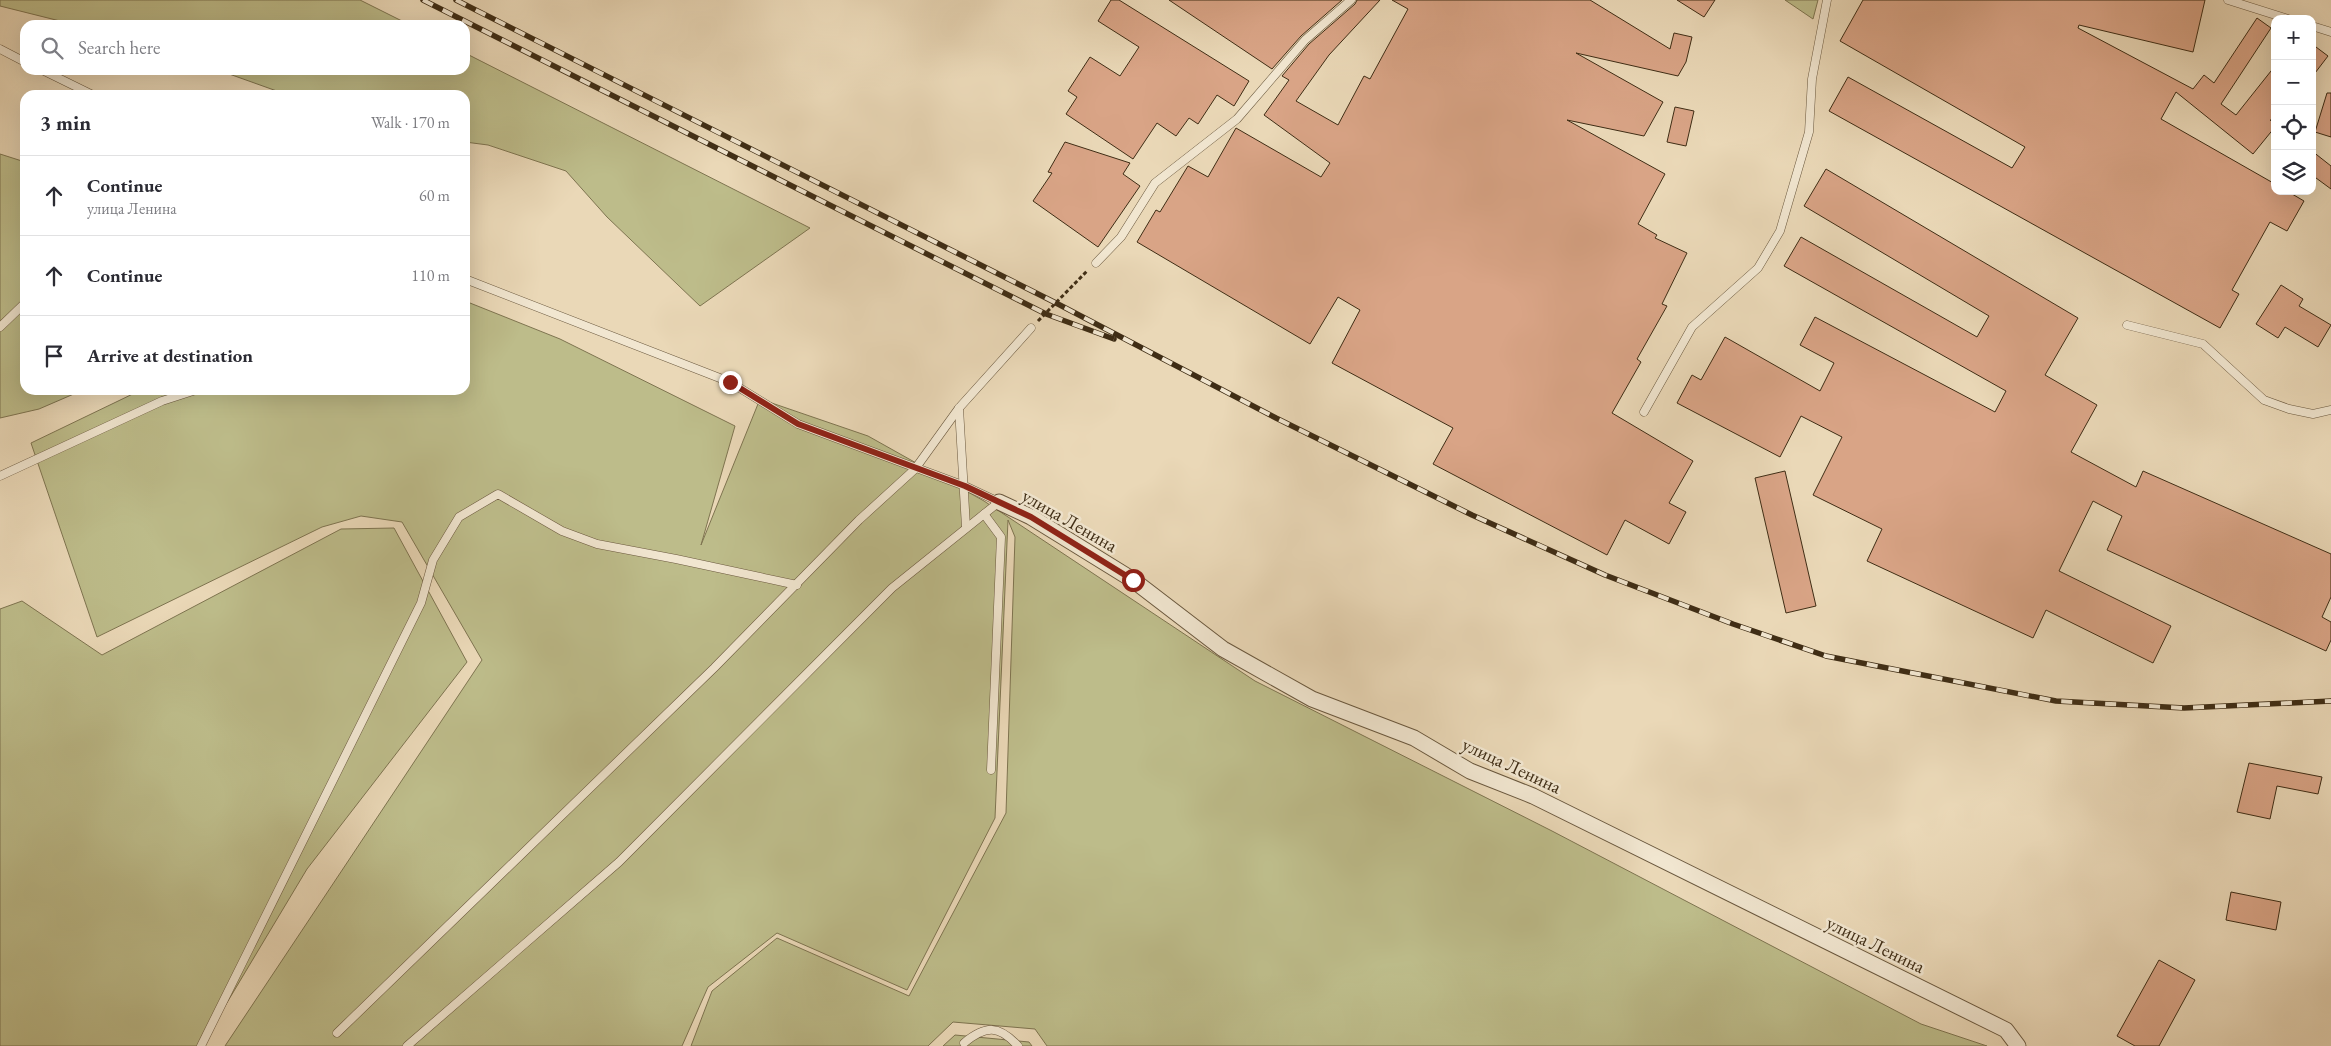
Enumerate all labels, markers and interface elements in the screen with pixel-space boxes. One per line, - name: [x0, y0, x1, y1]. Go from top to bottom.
- map controls: [2271, 15, 2316, 195]
- button: +: [2271, 15, 2316, 60]
- search box: [20, 20, 470, 75]
- icon: search: [38, 34, 66, 62]
- text: Search here: [78, 35, 160, 60]
- button: −: [2271, 60, 2316, 105]
- button: locate: [2271, 105, 2316, 150]
- text: 3 min: [40, 109, 91, 136]
- text: Walk · 170 m: [371, 112, 450, 133]
- button: layers: [2271, 150, 2316, 195]
- text: Continue: [87, 173, 162, 198]
- icon: ahead: [40, 182, 68, 210]
- text: 60 m: [419, 185, 450, 206]
- text: улица Ленина: [87, 198, 177, 219]
- icon: ahead: [40, 262, 68, 290]
- text: Continue: [87, 263, 162, 288]
- text: 110 m: [411, 265, 450, 286]
- icon: arrive: [40, 342, 68, 370]
- text: Arrive at destination: [87, 343, 253, 368]
- route end: [719, 371, 742, 394]
- street label: улица Ленина: [1017, 483, 1122, 558]
- route start: [1122, 569, 1145, 592]
- street label: улица Ленина: [1458, 732, 1566, 799]
- street label: улица Ленина: [1822, 910, 1929, 979]

